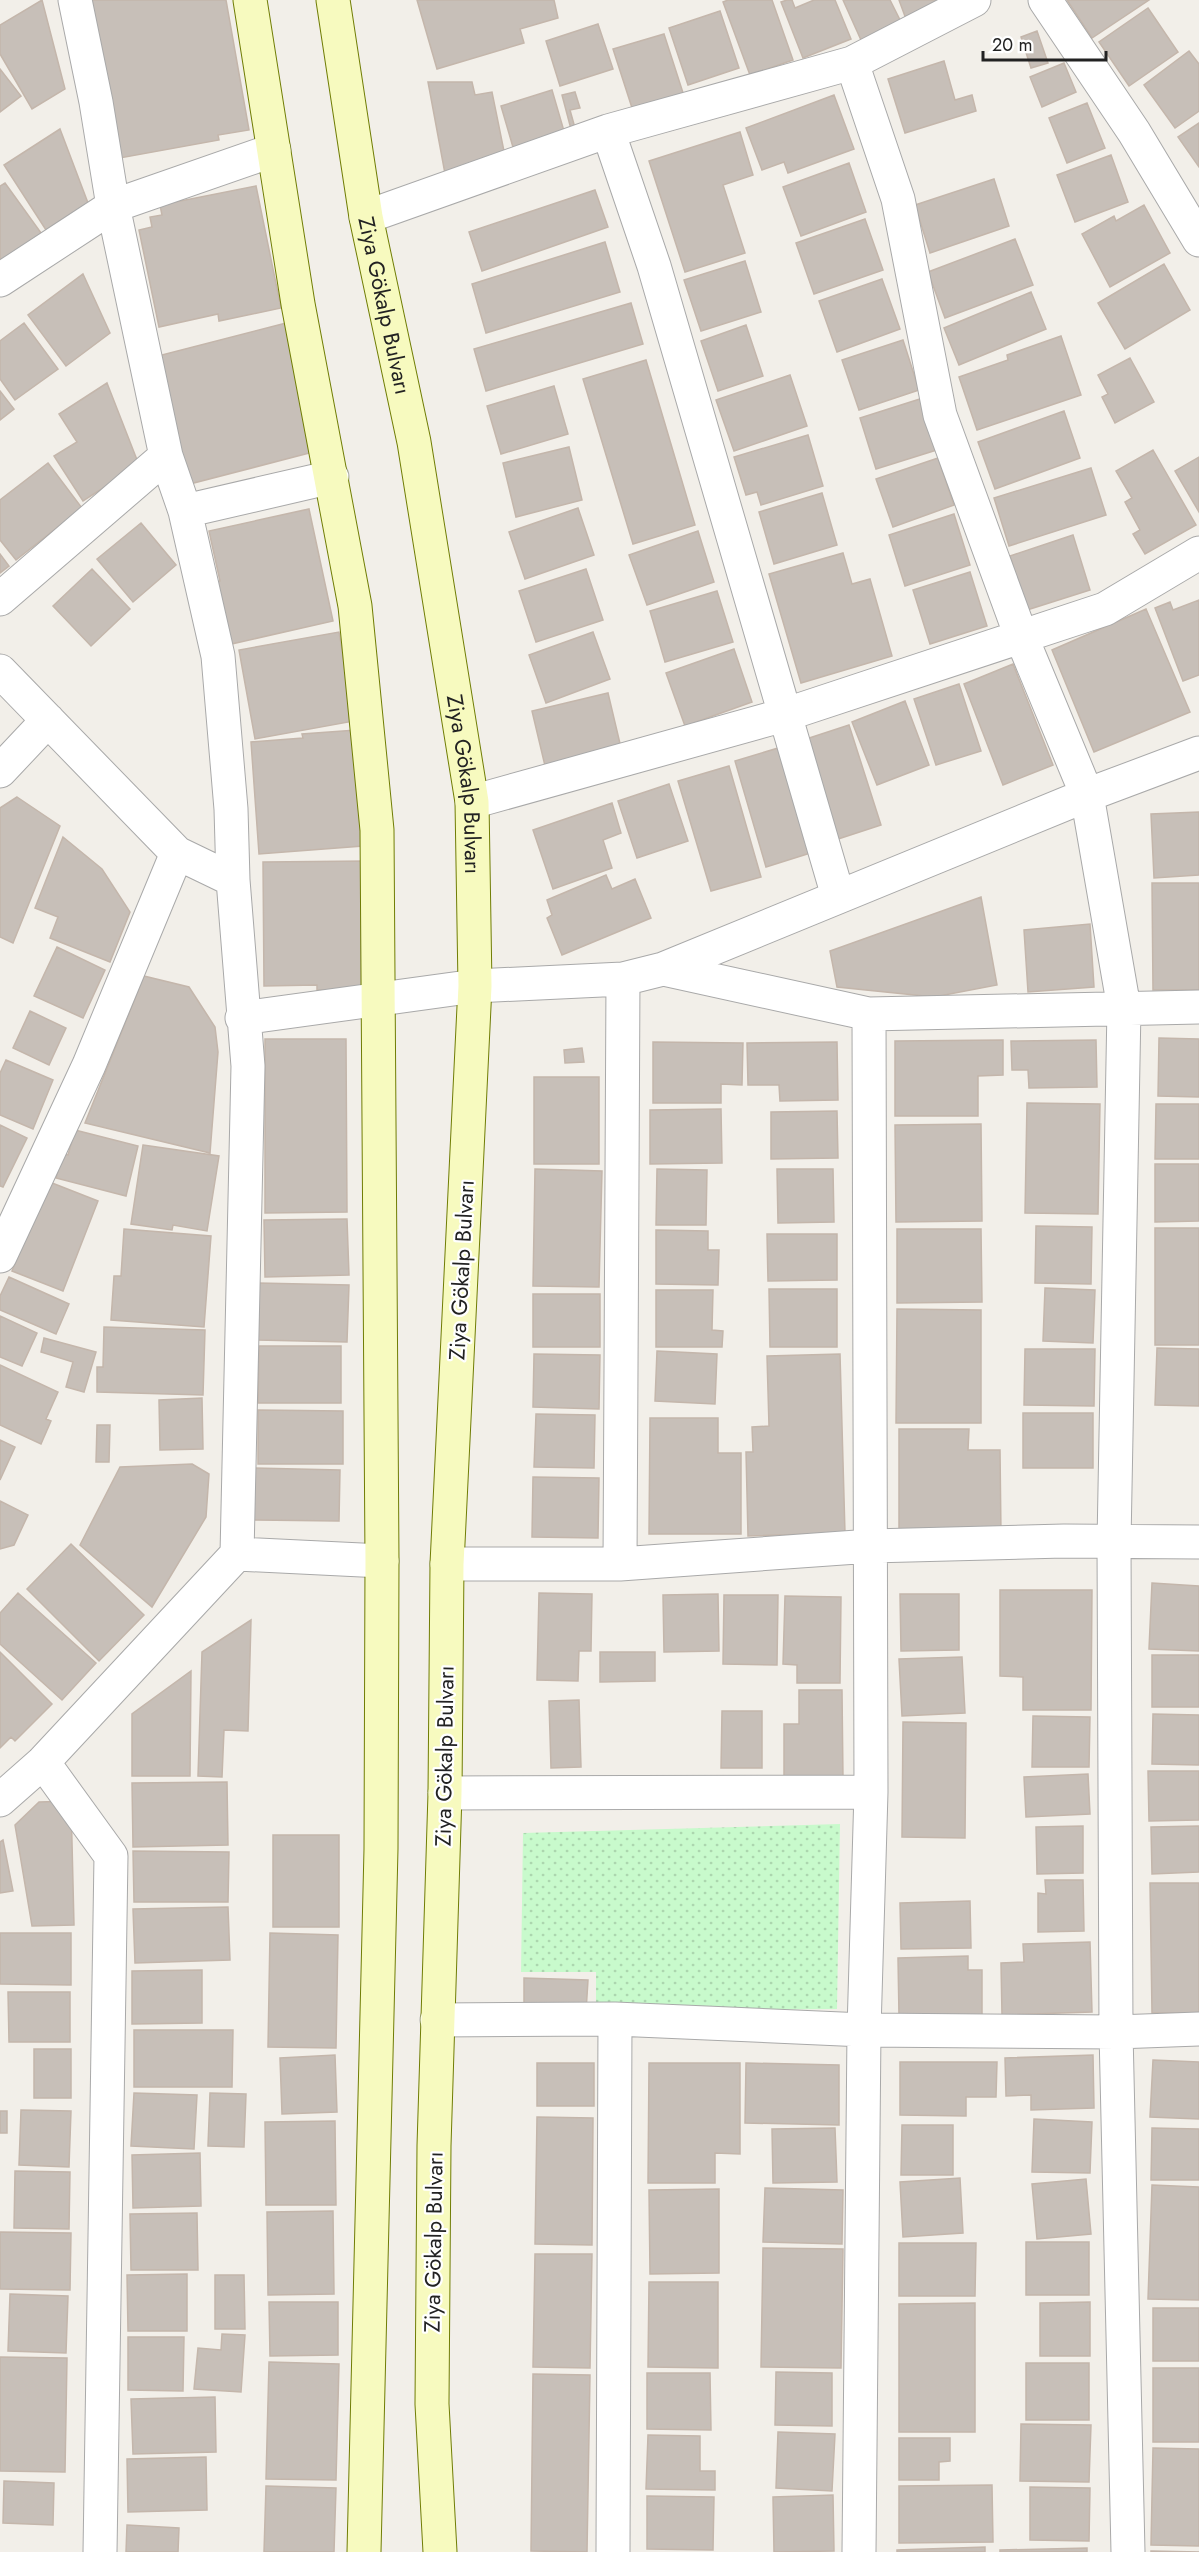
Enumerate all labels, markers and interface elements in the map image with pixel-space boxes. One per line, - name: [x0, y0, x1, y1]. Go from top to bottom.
- scale bar: [983, 24, 1106, 62]
- text: 20 m: [992, 32, 1032, 58]
- street label: Ziya Gökalp Bulvarı: [350, 214, 419, 397]
- street label: Ziya Gökalp Bulvarı: [439, 692, 489, 874]
- street label: Ziya Gökalp Bulvarı: [440, 1179, 482, 1361]
- street label: Ziya Gökalp Bulvarı: [426, 1665, 462, 1847]
- street label: Ziya Gökalp Bulvarı: [415, 2151, 451, 2333]

